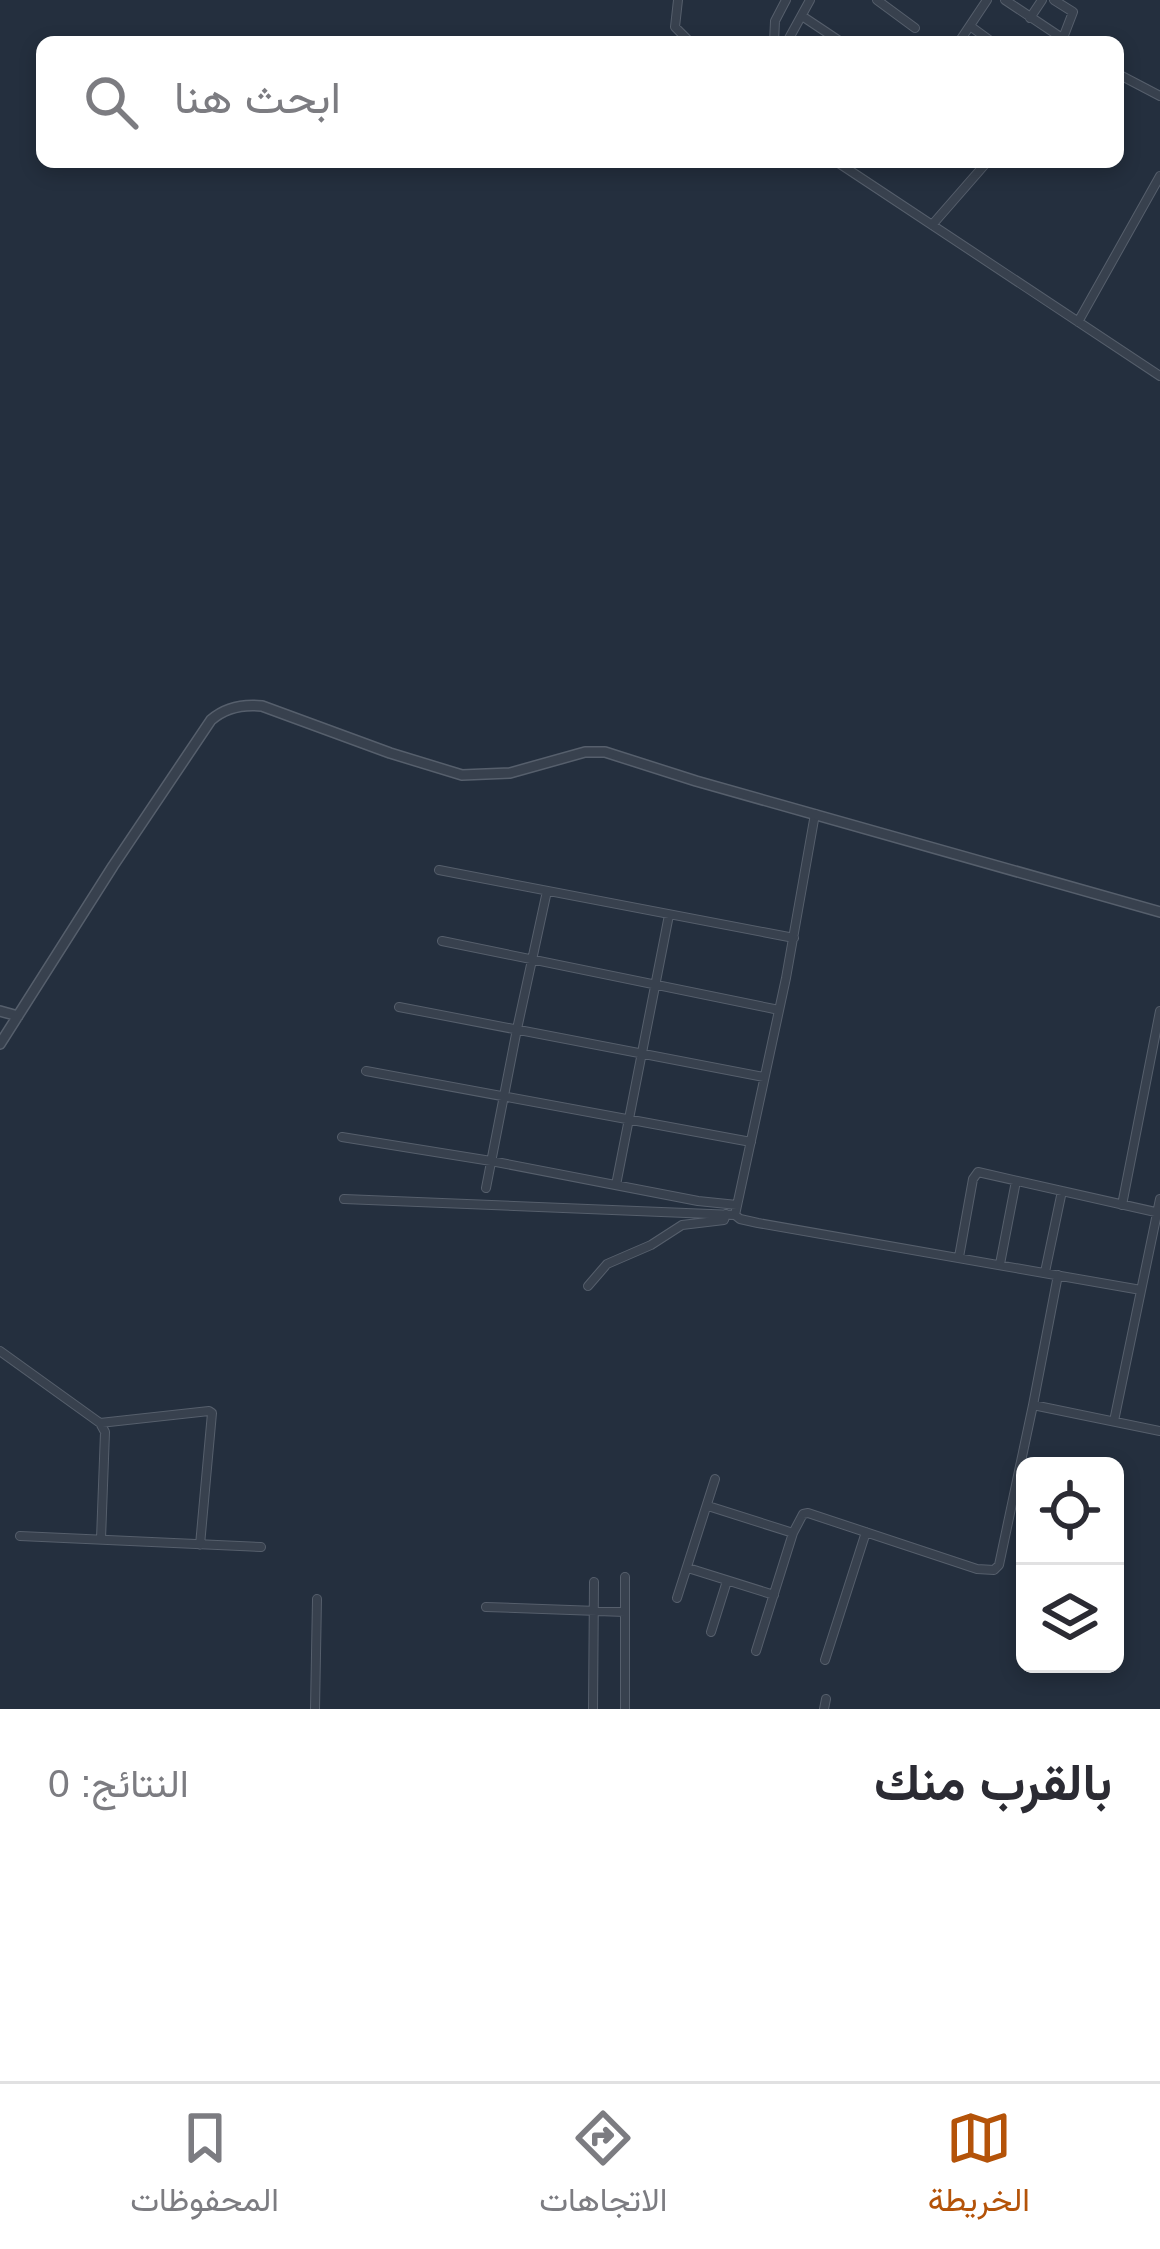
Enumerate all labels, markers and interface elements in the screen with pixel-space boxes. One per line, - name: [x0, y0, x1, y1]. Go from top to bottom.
- search box: [36, 36, 1124, 168]
- icon: search: [78, 69, 144, 135]
- text: ابحث هنا: [174, 72, 341, 123]
- map controls: [1016, 1457, 1124, 1673]
- button: locate: [1016, 1457, 1124, 1565]
- button: layers: [1016, 1565, 1124, 1673]
- text: بالقرب منك: [874, 1754, 1112, 1811]
- text: النتائج: 0: [48, 1762, 189, 1805]
- tab: المحفوظات: [130, 2105, 279, 2229]
- tab: الاتجاهات: [539, 2105, 667, 2229]
- tab: الخريطة: [928, 2105, 1030, 2229]

